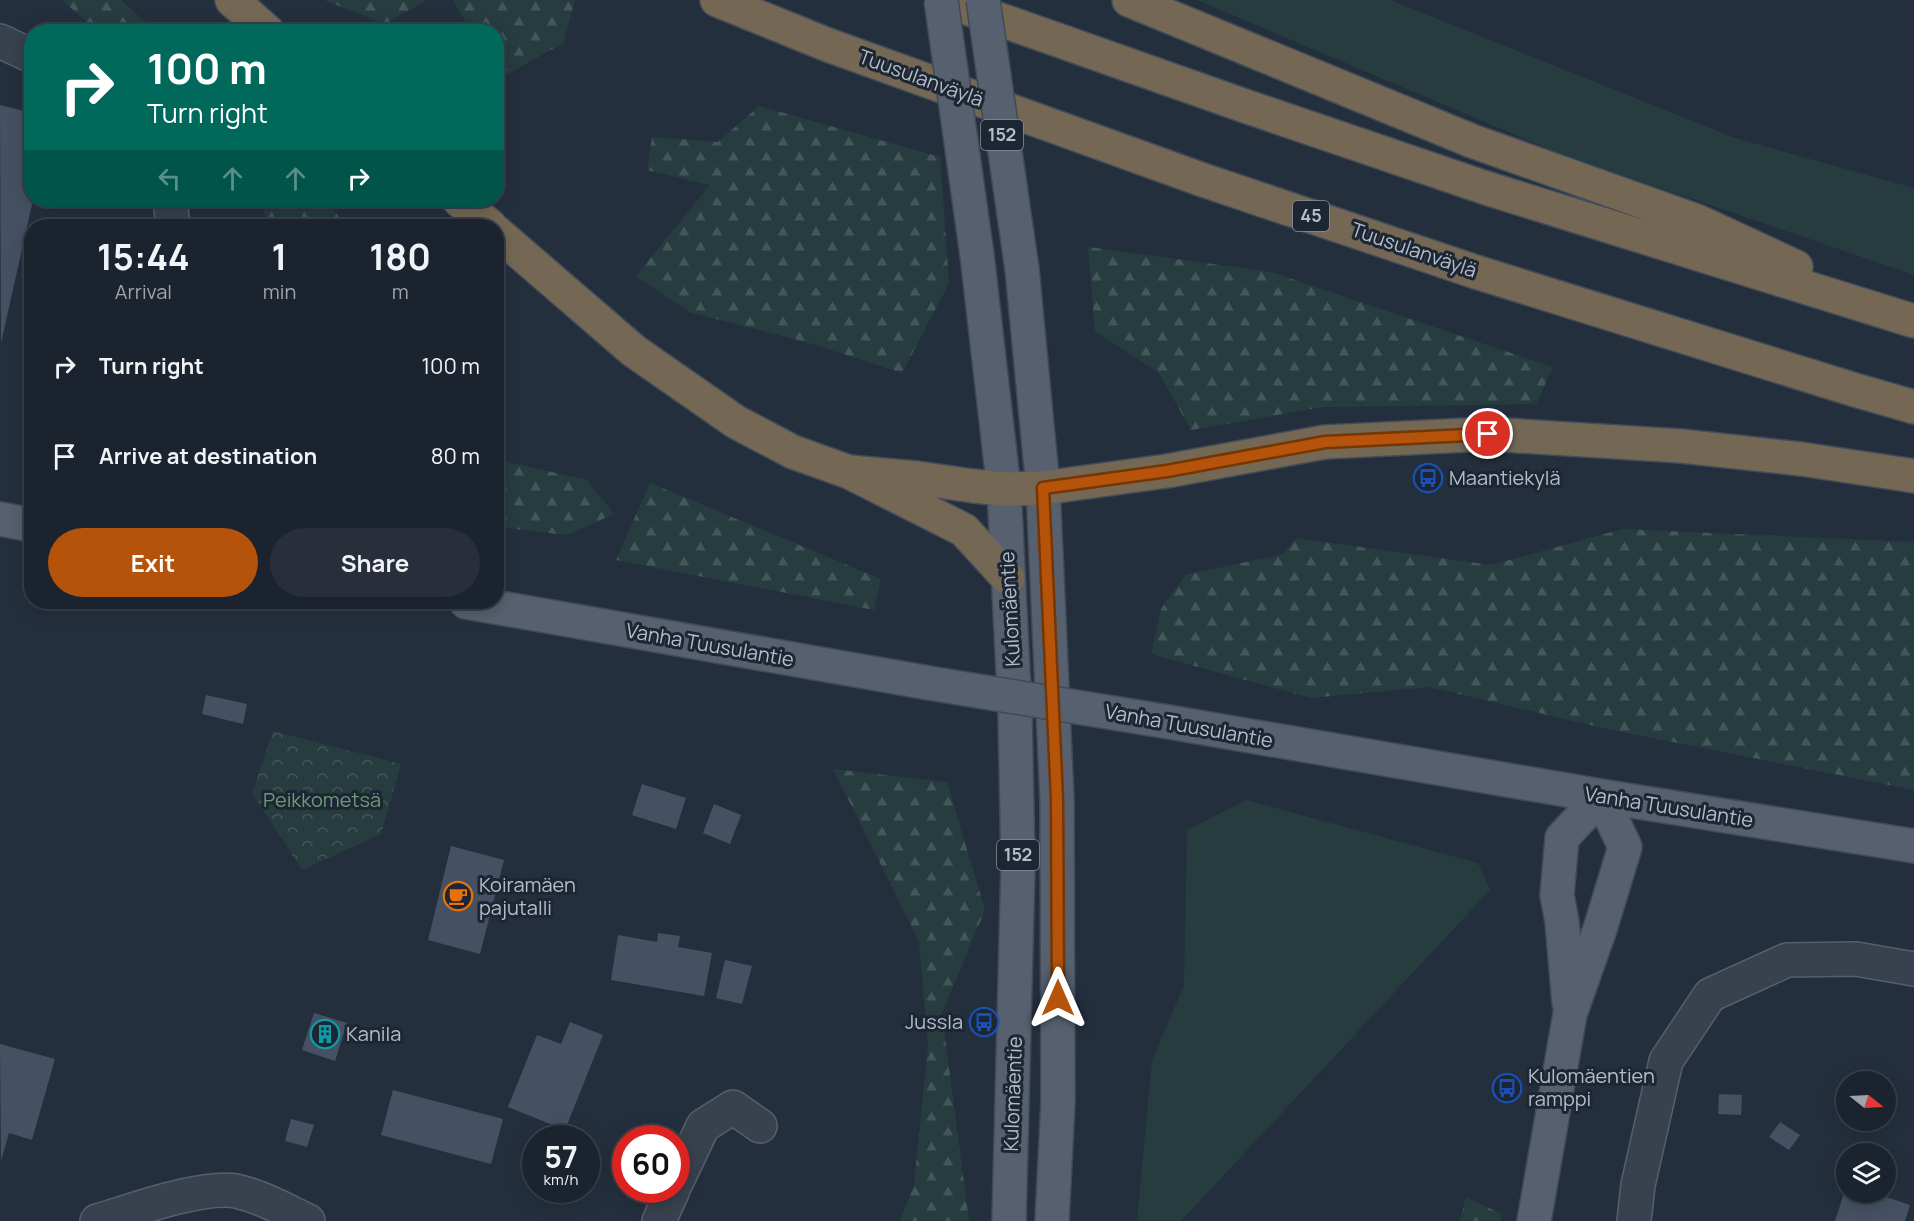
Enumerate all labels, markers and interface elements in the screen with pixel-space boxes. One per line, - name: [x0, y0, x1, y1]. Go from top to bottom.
- text: 100 m: [147, 39, 267, 97]
- street label: Tuusulanväylä: [855, 42, 987, 113]
- icon: right: [48, 48, 126, 126]
- text: Turn right: [147, 94, 268, 131]
- road number: 152: [981, 120, 1023, 150]
- icon: left: [153, 162, 186, 195]
- icon: ahead: [216, 162, 249, 195]
- icon: ahead: [279, 162, 312, 195]
- icon: right: [342, 162, 375, 195]
- road number: 45: [1293, 201, 1329, 231]
- street label: Tuusulanväylä: [1348, 215, 1481, 284]
- text: 15:44: [97, 232, 190, 281]
- text: 1: [272, 232, 287, 281]
- text: 180: [369, 232, 431, 281]
- text: Arrival: [115, 278, 172, 305]
- text: min: [263, 278, 296, 305]
- text: m: [392, 278, 409, 305]
- icon: right: [48, 350, 81, 383]
- text: Turn right: [99, 351, 204, 381]
- text: 100 m: [422, 351, 480, 381]
- pin: [1462, 408, 1513, 459]
- icon: arrive: [1471, 417, 1504, 450]
- icon: arrive: [48, 440, 81, 473]
- text: Arrive at destination: [99, 441, 317, 471]
- text: 80 m: [431, 441, 480, 471]
- bus stop icon: Maantiekylä: [1412, 462, 1444, 494]
- place label: Maantiekylä: [1449, 464, 1561, 491]
- button: Exit: [48, 528, 258, 597]
- button: Share: [270, 528, 480, 597]
- street label: Kulomäentie: [993, 551, 1026, 667]
- street label: Vanha Tuusulantie: [624, 616, 796, 673]
- street label: Vanha Tuusulantie: [1103, 697, 1275, 754]
- street label: Vanha Tuusulantie: [1583, 780, 1755, 833]
- park label: Peikkometsä: [263, 786, 381, 813]
- road number: 152: [997, 840, 1039, 870]
- place label: Koiramäen pajutalli: [479, 871, 576, 921]
- cafe icon: Koiramäen pajutalli: [442, 880, 474, 912]
- position arrow: [1026, 966, 1090, 1030]
- bus stop icon: Jussla: [968, 1006, 1000, 1038]
- place label: Jussla: [905, 1008, 963, 1035]
- building icon: Kanila: [309, 1018, 341, 1050]
- place label: Kanila: [346, 1020, 401, 1047]
- street label: Kulomäentie: [997, 1036, 1028, 1152]
- place label: Kulomäentien ramppi: [1528, 1062, 1655, 1112]
- north arrow: [1836, 1071, 1896, 1131]
- map controls: [1836, 1071, 1896, 1203]
- bus stop icon: Kulomäentien ramppi: [1491, 1072, 1523, 1104]
- speed limit sign: 60: [612, 1125, 690, 1203]
- text: 57: [544, 1136, 578, 1177]
- button: layers: [1836, 1143, 1896, 1203]
- text: km/h: [544, 1169, 578, 1190]

